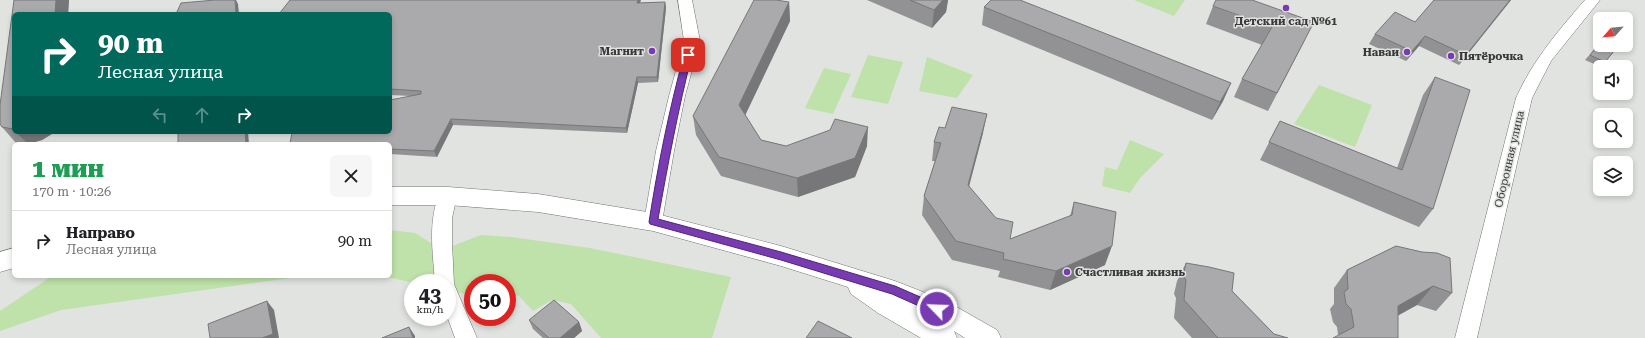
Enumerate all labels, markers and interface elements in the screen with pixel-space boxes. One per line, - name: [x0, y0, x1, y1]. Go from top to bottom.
- marker: Детский сад №61: [1281, 3, 1291, 13]
- north arrow: [1593, 12, 1633, 52]
- map controls: [1593, 12, 1633, 196]
- place label: Детский сад №61: [1235, 15, 1337, 28]
- text: 90 m: [98, 27, 163, 60]
- icon: right: [32, 28, 84, 80]
- pin: [671, 38, 705, 72]
- icon: arrive: [677, 44, 699, 66]
- place label: Магнит: [600, 45, 644, 58]
- marker: Магнит: [647, 46, 657, 56]
- place label: Наваи: [1363, 46, 1399, 59]
- marker: Наваи: [1402, 47, 1412, 57]
- place label: Пятёрочка: [1459, 50, 1524, 63]
- marker: Пятёрочка: [1446, 51, 1456, 61]
- button: sound: [1593, 60, 1633, 100]
- text: Лесная улица: [98, 61, 223, 82]
- icon: left: [149, 104, 171, 126]
- icon: ahead: [191, 104, 213, 126]
- icon: right: [233, 104, 255, 126]
- button: search: [1593, 108, 1633, 148]
- street label: Оборонная улица: [1492, 109, 1527, 209]
- text: 1 мин: [32, 155, 104, 183]
- button: close: [330, 155, 372, 197]
- button: layers: [1593, 156, 1633, 196]
- text: 170 m · 10:26: [32, 184, 111, 199]
- text: Направо: [66, 224, 135, 242]
- icon: right: [32, 230, 54, 252]
- text: 90 m: [338, 232, 372, 250]
- text: Лесная улица: [66, 242, 157, 257]
- place label: Счастливая жизнь: [1075, 266, 1186, 279]
- marker: Счастливая жизнь: [1062, 267, 1072, 277]
- speed limit sign: 50: [464, 274, 516, 326]
- text: 43: [419, 283, 441, 307]
- position arrow: [916, 288, 958, 330]
- text: km/h: [417, 304, 443, 315]

